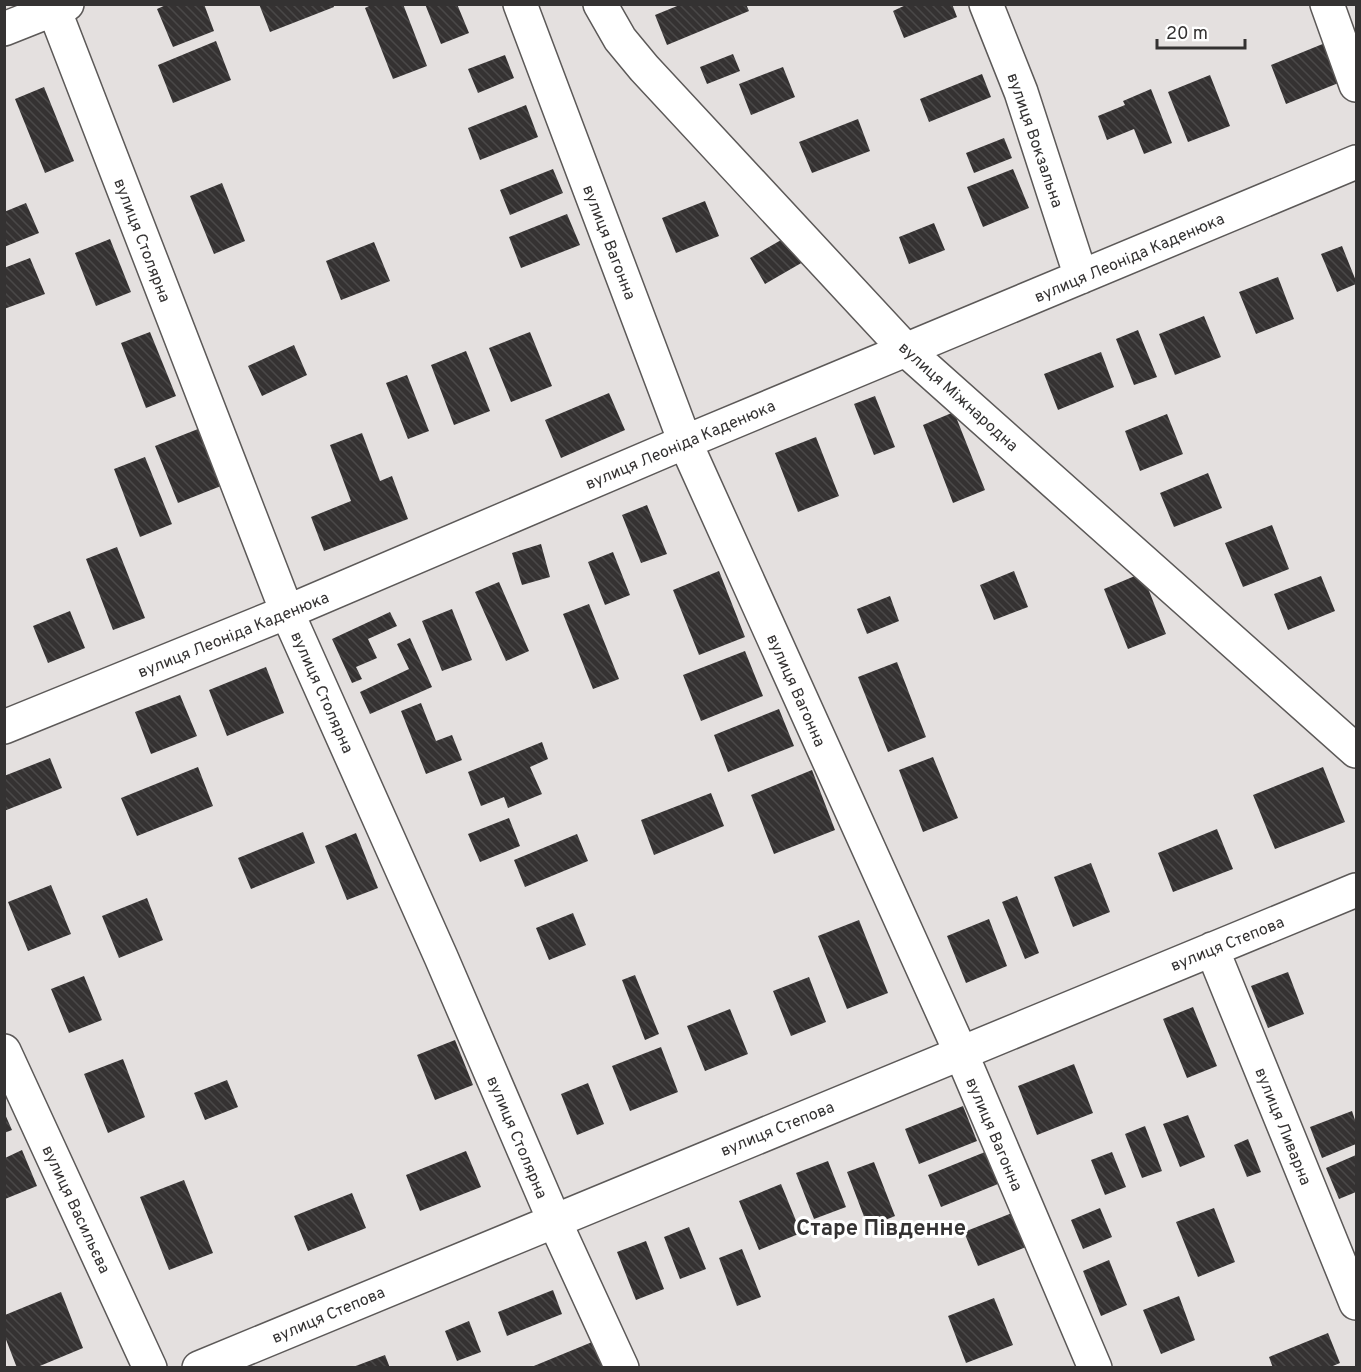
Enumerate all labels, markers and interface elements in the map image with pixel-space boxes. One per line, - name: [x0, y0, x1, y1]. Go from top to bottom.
- scale bar: [1157, 12, 1246, 50]
- text: 20 m: [1166, 23, 1208, 46]
- street label: вулиця Вокзальна: [1002, 71, 1067, 211]
- street label: вулиця Столярна: [108, 176, 174, 306]
- street label: вулиця Вагонна: [577, 182, 639, 303]
- street label: вулиця Леоніда Каденюка: [1032, 210, 1228, 308]
- street label: вулиця Міжнародна: [894, 338, 1022, 457]
- street label: вулиця Леоніда Каденюка: [583, 397, 779, 495]
- street label: вулиця Леоніда Каденюка: [135, 588, 332, 683]
- street label: вулиця Столярна: [285, 629, 357, 757]
- street label: вулиця Вагонна: [761, 631, 829, 750]
- street label: вулиця Степова: [1168, 913, 1288, 977]
- street label: вулиця Ливарна: [1249, 1065, 1315, 1189]
- street label: вулиця Столярна: [481, 1073, 551, 1202]
- street label: вулиця Вагонна: [960, 1075, 1026, 1195]
- street label: вулиця Степова: [718, 1098, 838, 1162]
- street label: вулиця Васильєва: [37, 1142, 114, 1277]
- district label: Старе Південне: [796, 1216, 966, 1243]
- street label: вулиця Степова: [269, 1283, 388, 1349]

